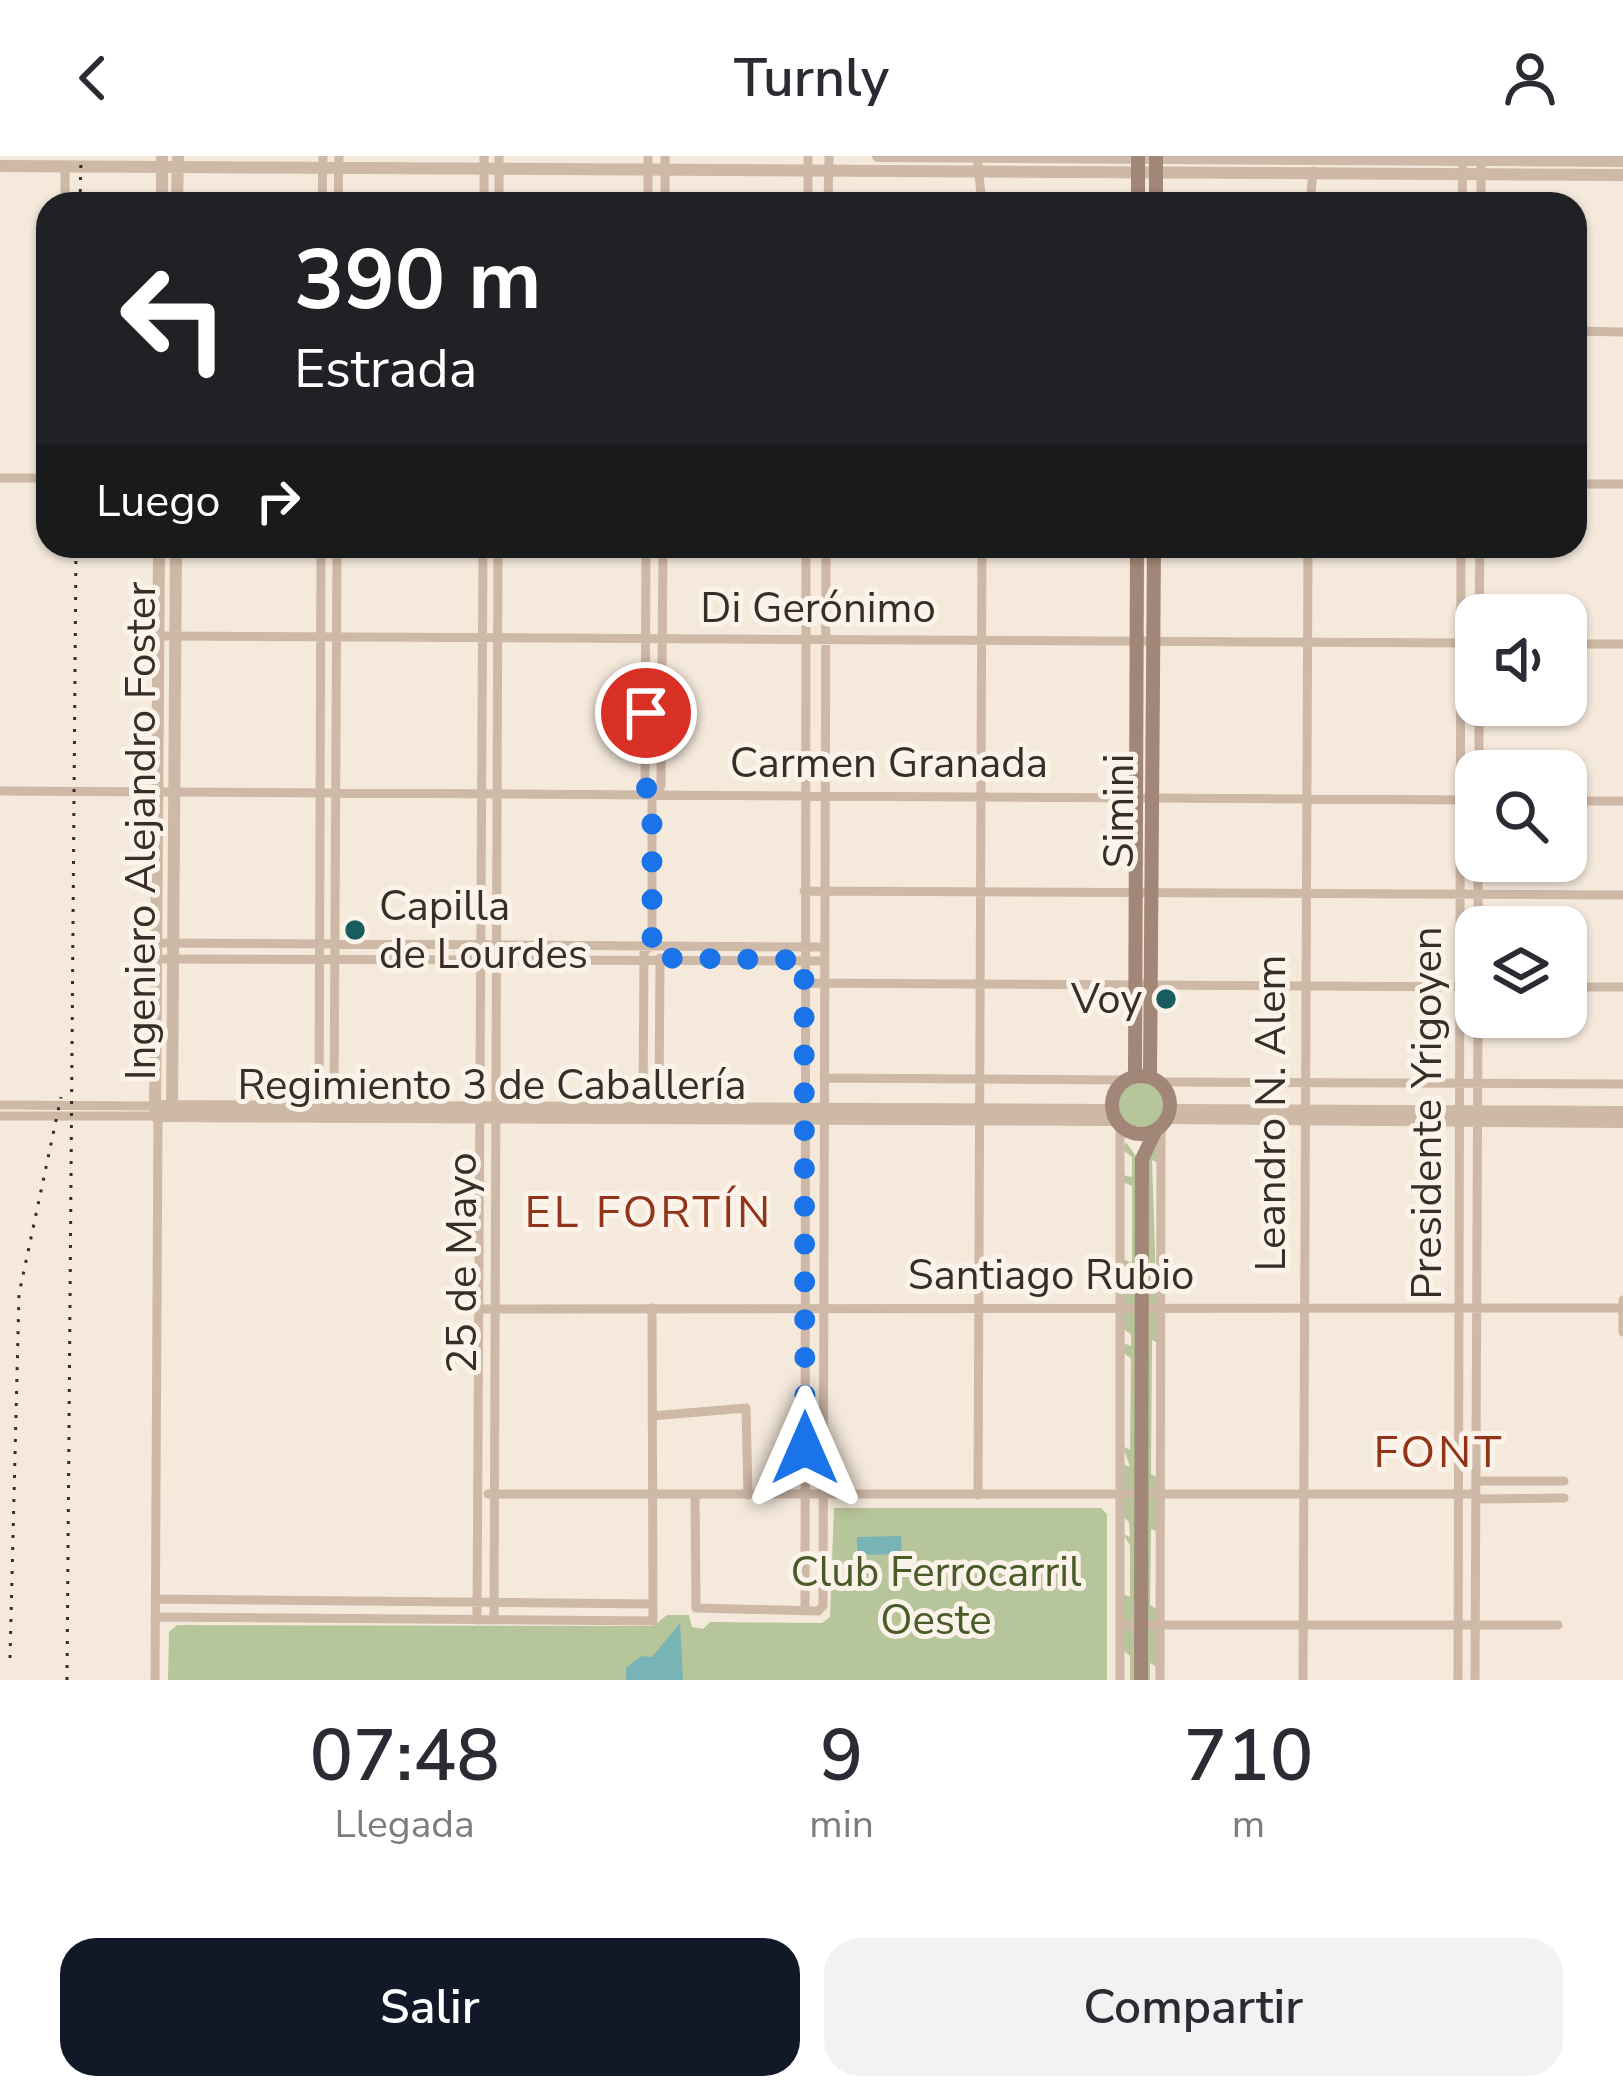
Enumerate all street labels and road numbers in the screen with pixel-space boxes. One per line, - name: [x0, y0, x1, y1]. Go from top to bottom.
- street label: Di Gerónimo: [700, 580, 936, 637]
- street label: Ingeniero Alejandro Foster: [113, 582, 170, 1080]
- street label: Carmen Granada: [730, 735, 1048, 792]
- street label: Simini: [1091, 754, 1148, 868]
- street label: Presidente Yrigoyen: [1399, 926, 1456, 1300]
- street label: Leandro N. Alem: [1243, 954, 1300, 1272]
- street label: Regimiento 3 de Caballería: [237, 1057, 747, 1114]
- street label: 25 de Mayo: [434, 1152, 491, 1374]
- street label: Santiago Rubio: [908, 1247, 1194, 1304]

